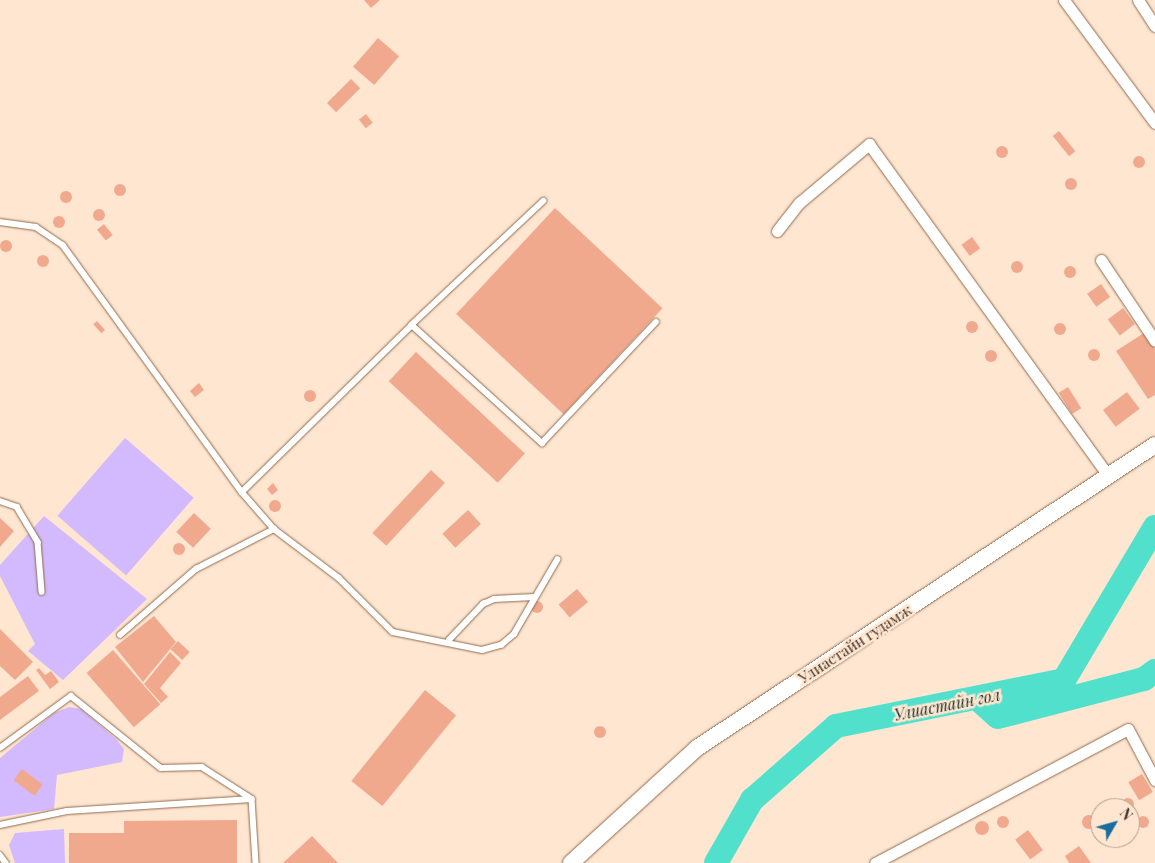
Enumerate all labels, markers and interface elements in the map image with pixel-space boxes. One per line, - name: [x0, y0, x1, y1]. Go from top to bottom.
- street label: Улиастайн гудамж: [795, 601, 915, 687]
- water label: Улиастайн гол: [892, 685, 1002, 725]
- north arrow: [1090, 798, 1140, 848]
- text: N: [1116, 804, 1137, 824]

